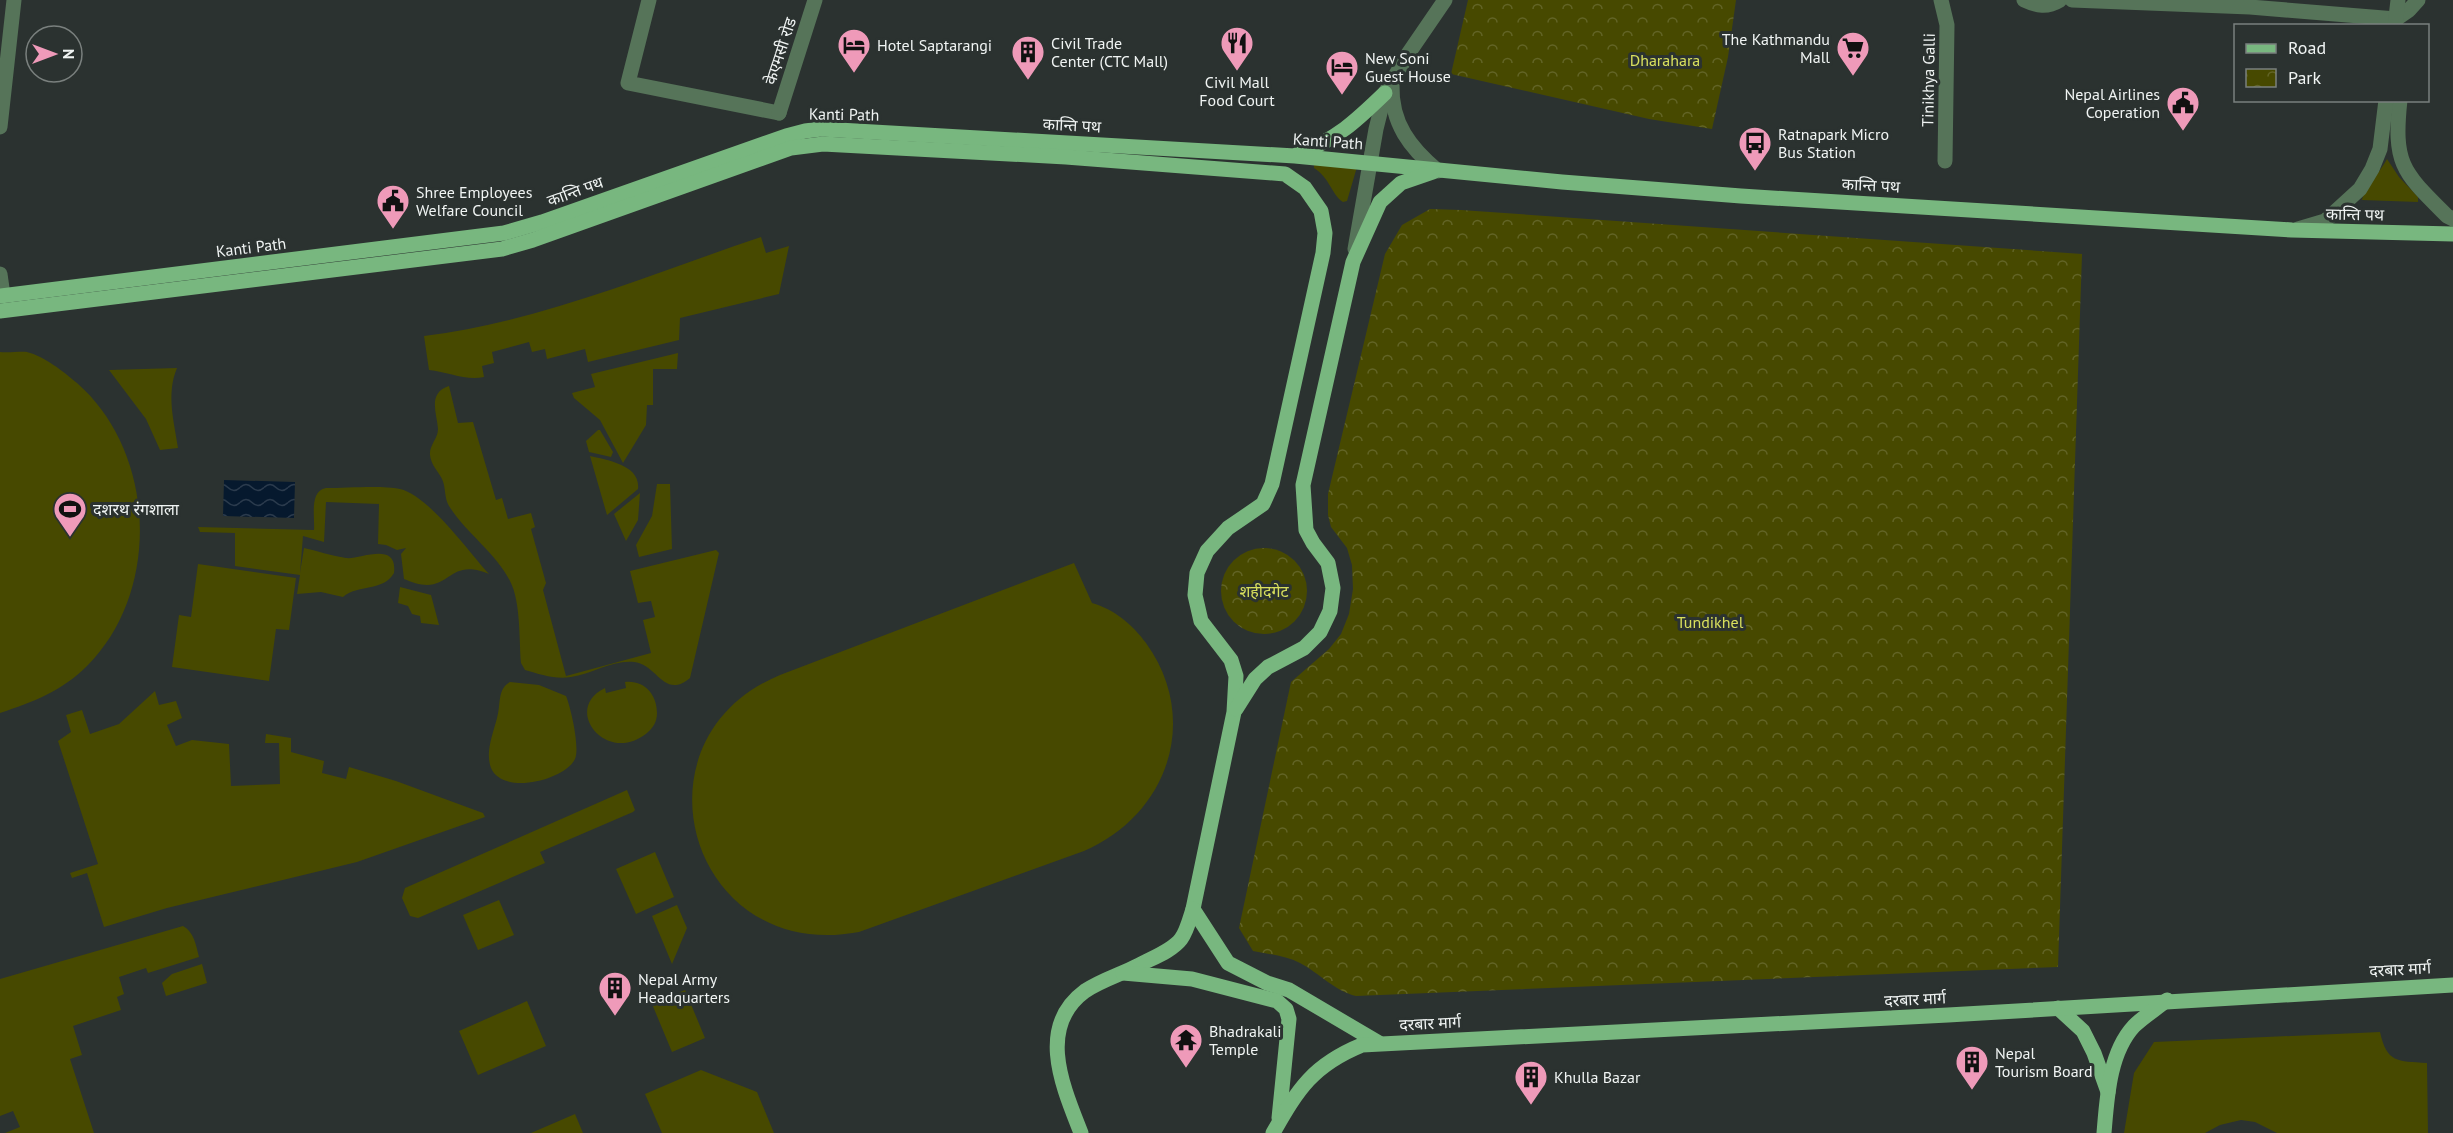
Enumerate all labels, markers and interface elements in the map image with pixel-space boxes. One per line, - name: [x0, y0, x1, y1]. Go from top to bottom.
- street label: केएमसी रोड: [760, 15, 800, 87]
- north arrow: [24, 24, 84, 84]
- legend: [2234, 24, 2429, 102]
- restaurant icon: Civil Mall Food Court: [1219, 25, 1255, 72]
- hotel icon: Hotel Saptarangi: [836, 27, 872, 74]
- place label: The Kathmandu Mall: [1722, 29, 1830, 67]
- supermarket icon: The Kathmandu Mall: [1835, 30, 1871, 77]
- place label: Civil Trade Center (CTC Mall): [1051, 33, 1168, 71]
- street label: Tinikhya Galli: [1917, 33, 1939, 127]
- building icon: Civil Trade Center (CTC Mall): [1010, 34, 1046, 81]
- place label: Hotel Saptarangi: [877, 35, 992, 55]
- text: Road: [2288, 36, 2326, 59]
- place label: New Soni Guest House: [1365, 48, 1451, 86]
- text: N: [59, 49, 79, 59]
- hotel icon: New Soni Guest House: [1324, 49, 1360, 96]
- park label: Dharahara: [1630, 50, 1700, 70]
- text: Park: [2288, 66, 2321, 89]
- place label: Civil Mall Food Court: [1199, 72, 1275, 110]
- place label: Nepal Airlines Coperation: [2064, 84, 2160, 122]
- public building icon: Nepal Airlines Coperation: [2165, 85, 2201, 132]
- street label: Kanti Path: [809, 103, 879, 125]
- street label: कान्ति पथ: [1042, 113, 1102, 137]
- place label: Ratnapark Micro Bus Station: [1778, 124, 1889, 162]
- bus stop icon: Ratnapark Micro Bus Station: [1737, 125, 1773, 172]
- street label: Kanti Path: [1292, 129, 1364, 153]
- street label: कान्ति पथ: [544, 171, 606, 210]
- street label: कान्ति पथ: [1841, 173, 1901, 197]
- place label: Shree Employees Welfare Council: [416, 182, 533, 220]
- public building icon: Shree Employees Welfare Council: [375, 183, 411, 230]
- street label: कान्ति पथ: [2326, 203, 2385, 225]
- street label: Kanti Path: [215, 233, 287, 261]
- sports icon: दशरथ रंगशाला: [52, 491, 88, 538]
- place label: दशरथ रंगशाला: [93, 499, 180, 519]
- park label: शहीदगेट: [1239, 581, 1289, 601]
- park label: Tundikhel: [1677, 612, 1744, 632]
- street label: दरबार मार्ग: [2369, 957, 2432, 981]
- place label: Nepal Army Headquarters: [638, 969, 730, 1007]
- building icon: Nepal Army Headquarters: [597, 970, 633, 1017]
- street label: दरबार मार्ग: [1884, 987, 1947, 1011]
- street label: दरबार मार्ग: [1399, 1011, 1462, 1035]
- place label: Bhadrakali Temple: [1209, 1021, 1282, 1059]
- temple icon: Bhadrakali Temple: [1168, 1022, 1204, 1069]
- place label: Nepal Tourism Board: [1995, 1043, 2093, 1081]
- building icon: Nepal Tourism Board: [1954, 1044, 1990, 1091]
- building icon: Khulla Bazar: [1513, 1059, 1549, 1106]
- place label: Khulla Bazar: [1554, 1067, 1641, 1087]

